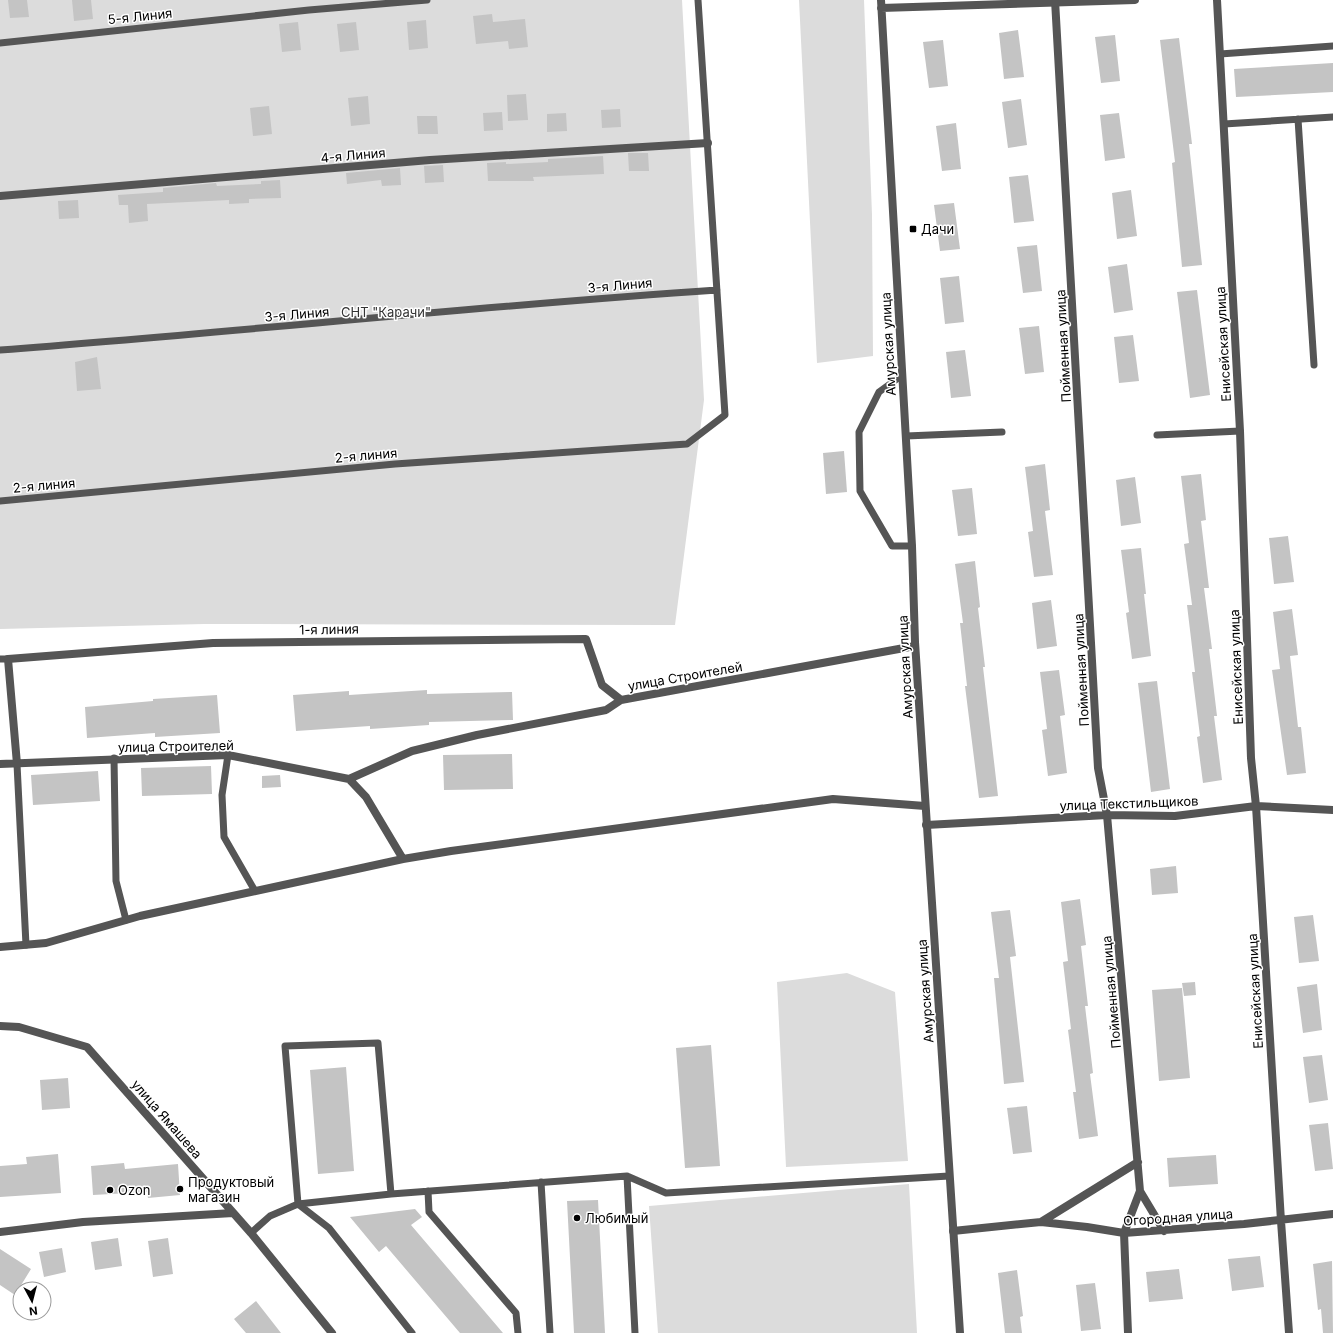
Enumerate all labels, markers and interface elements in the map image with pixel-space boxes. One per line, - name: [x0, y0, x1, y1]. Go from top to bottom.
- street label: 5-я Линия: [107, 5, 173, 27]
- street label: 4-я Линия: [320, 144, 386, 166]
- place label: Дачи: [921, 221, 954, 237]
- marker: Дачи: [908, 224, 918, 234]
- street label: 3-я Линия: [587, 274, 653, 296]
- street label: Енисейская улица: [1212, 286, 1234, 402]
- street label: Пойменная улица: [1052, 289, 1074, 403]
- street label: Амурская улица: [877, 292, 899, 396]
- street label: 3-я Линия: [264, 303, 330, 325]
- park label: СНТ "Карачи": [341, 304, 431, 320]
- street label: 2-я линия: [334, 444, 398, 466]
- street label: 2-я линия: [12, 474, 76, 496]
- street label: Енисейская улица: [1226, 609, 1246, 725]
- street label: Пойменная улица: [1070, 613, 1092, 727]
- street label: Амурская улица: [894, 615, 916, 719]
- street label: 1-я линия: [299, 620, 359, 638]
- street label: улица Строителей: [627, 658, 743, 694]
- street label: улица Строителей: [118, 737, 234, 755]
- street label: улица Текстильщиков: [1059, 793, 1199, 813]
- street label: Енисейская улица: [1244, 933, 1266, 1049]
- street label: Пойменная улица: [1098, 935, 1124, 1049]
- street label: Амурская улица: [913, 939, 937, 1043]
- street label: улица Ямашева: [128, 1076, 206, 1162]
- place label: Продуктовый магазин: [188, 1174, 274, 1205]
- place label: Ozon: [118, 1182, 150, 1198]
- marker: Продуктовый магазин: [175, 1184, 185, 1194]
- marker: Ozon: [105, 1185, 115, 1195]
- street label: Огородная улица: [1123, 1205, 1233, 1229]
- place label: Любимый: [585, 1210, 648, 1226]
- marker: Любимый: [572, 1213, 582, 1223]
- north arrow: [12, 1281, 52, 1321]
- text: N: [28, 1303, 38, 1318]

